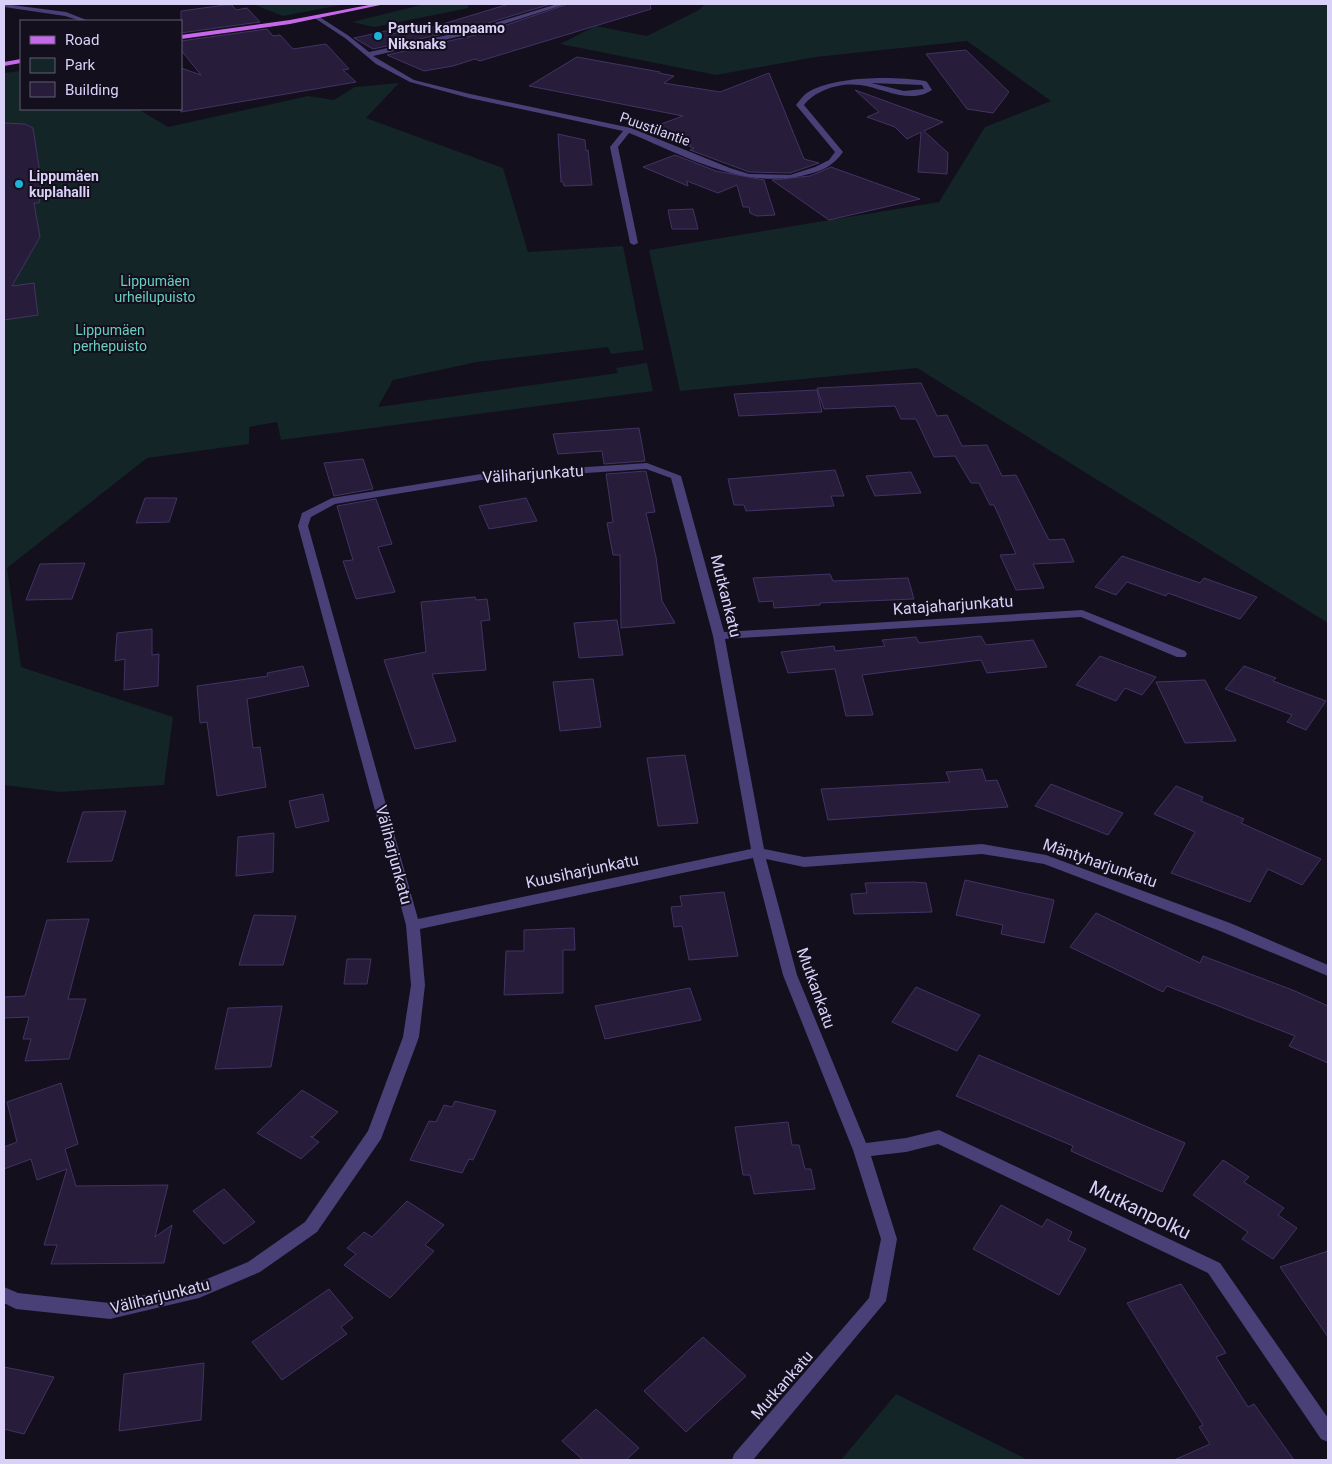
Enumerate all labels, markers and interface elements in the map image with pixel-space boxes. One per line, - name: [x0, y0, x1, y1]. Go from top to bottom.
- legend: [20, 20, 182, 110]
- place label: Parturi kampaamo Niksnaks: [388, 20, 505, 52]
- marker: Parturi kampaamo Niksnaks: [372, 30, 384, 42]
- text: Road: [65, 31, 99, 49]
- text: Park: [65, 56, 96, 74]
- text: Building: [65, 81, 119, 99]
- street label: Puustilantie: [618, 109, 692, 149]
- place label: Lippumäen kuplahalli: [29, 168, 99, 200]
- marker: Lippumäen kuplahalli: [13, 178, 25, 190]
- park label: Lippumäen urheilupuisto: [115, 273, 195, 305]
- park label: Lippumäen perhepuisto: [73, 322, 147, 354]
- street label: Väliharjunkatu: [482, 461, 584, 487]
- street label: Mutkankatu: [707, 553, 745, 639]
- street label: Katajaharjunkatu: [892, 591, 1014, 619]
- street label: Väliharjunkatu: [372, 803, 416, 907]
- street label: Mäntyharjunkatu: [1040, 835, 1160, 891]
- street label: Kuusiharjunkatu: [524, 850, 640, 892]
- street label: Mutkankatu: [793, 945, 839, 1031]
- street label: Mutkanpolku: [1086, 1176, 1194, 1244]
- street label: Väliharjunkatu: [108, 1274, 212, 1318]
- street label: Mutkankatu: [747, 1347, 817, 1423]

